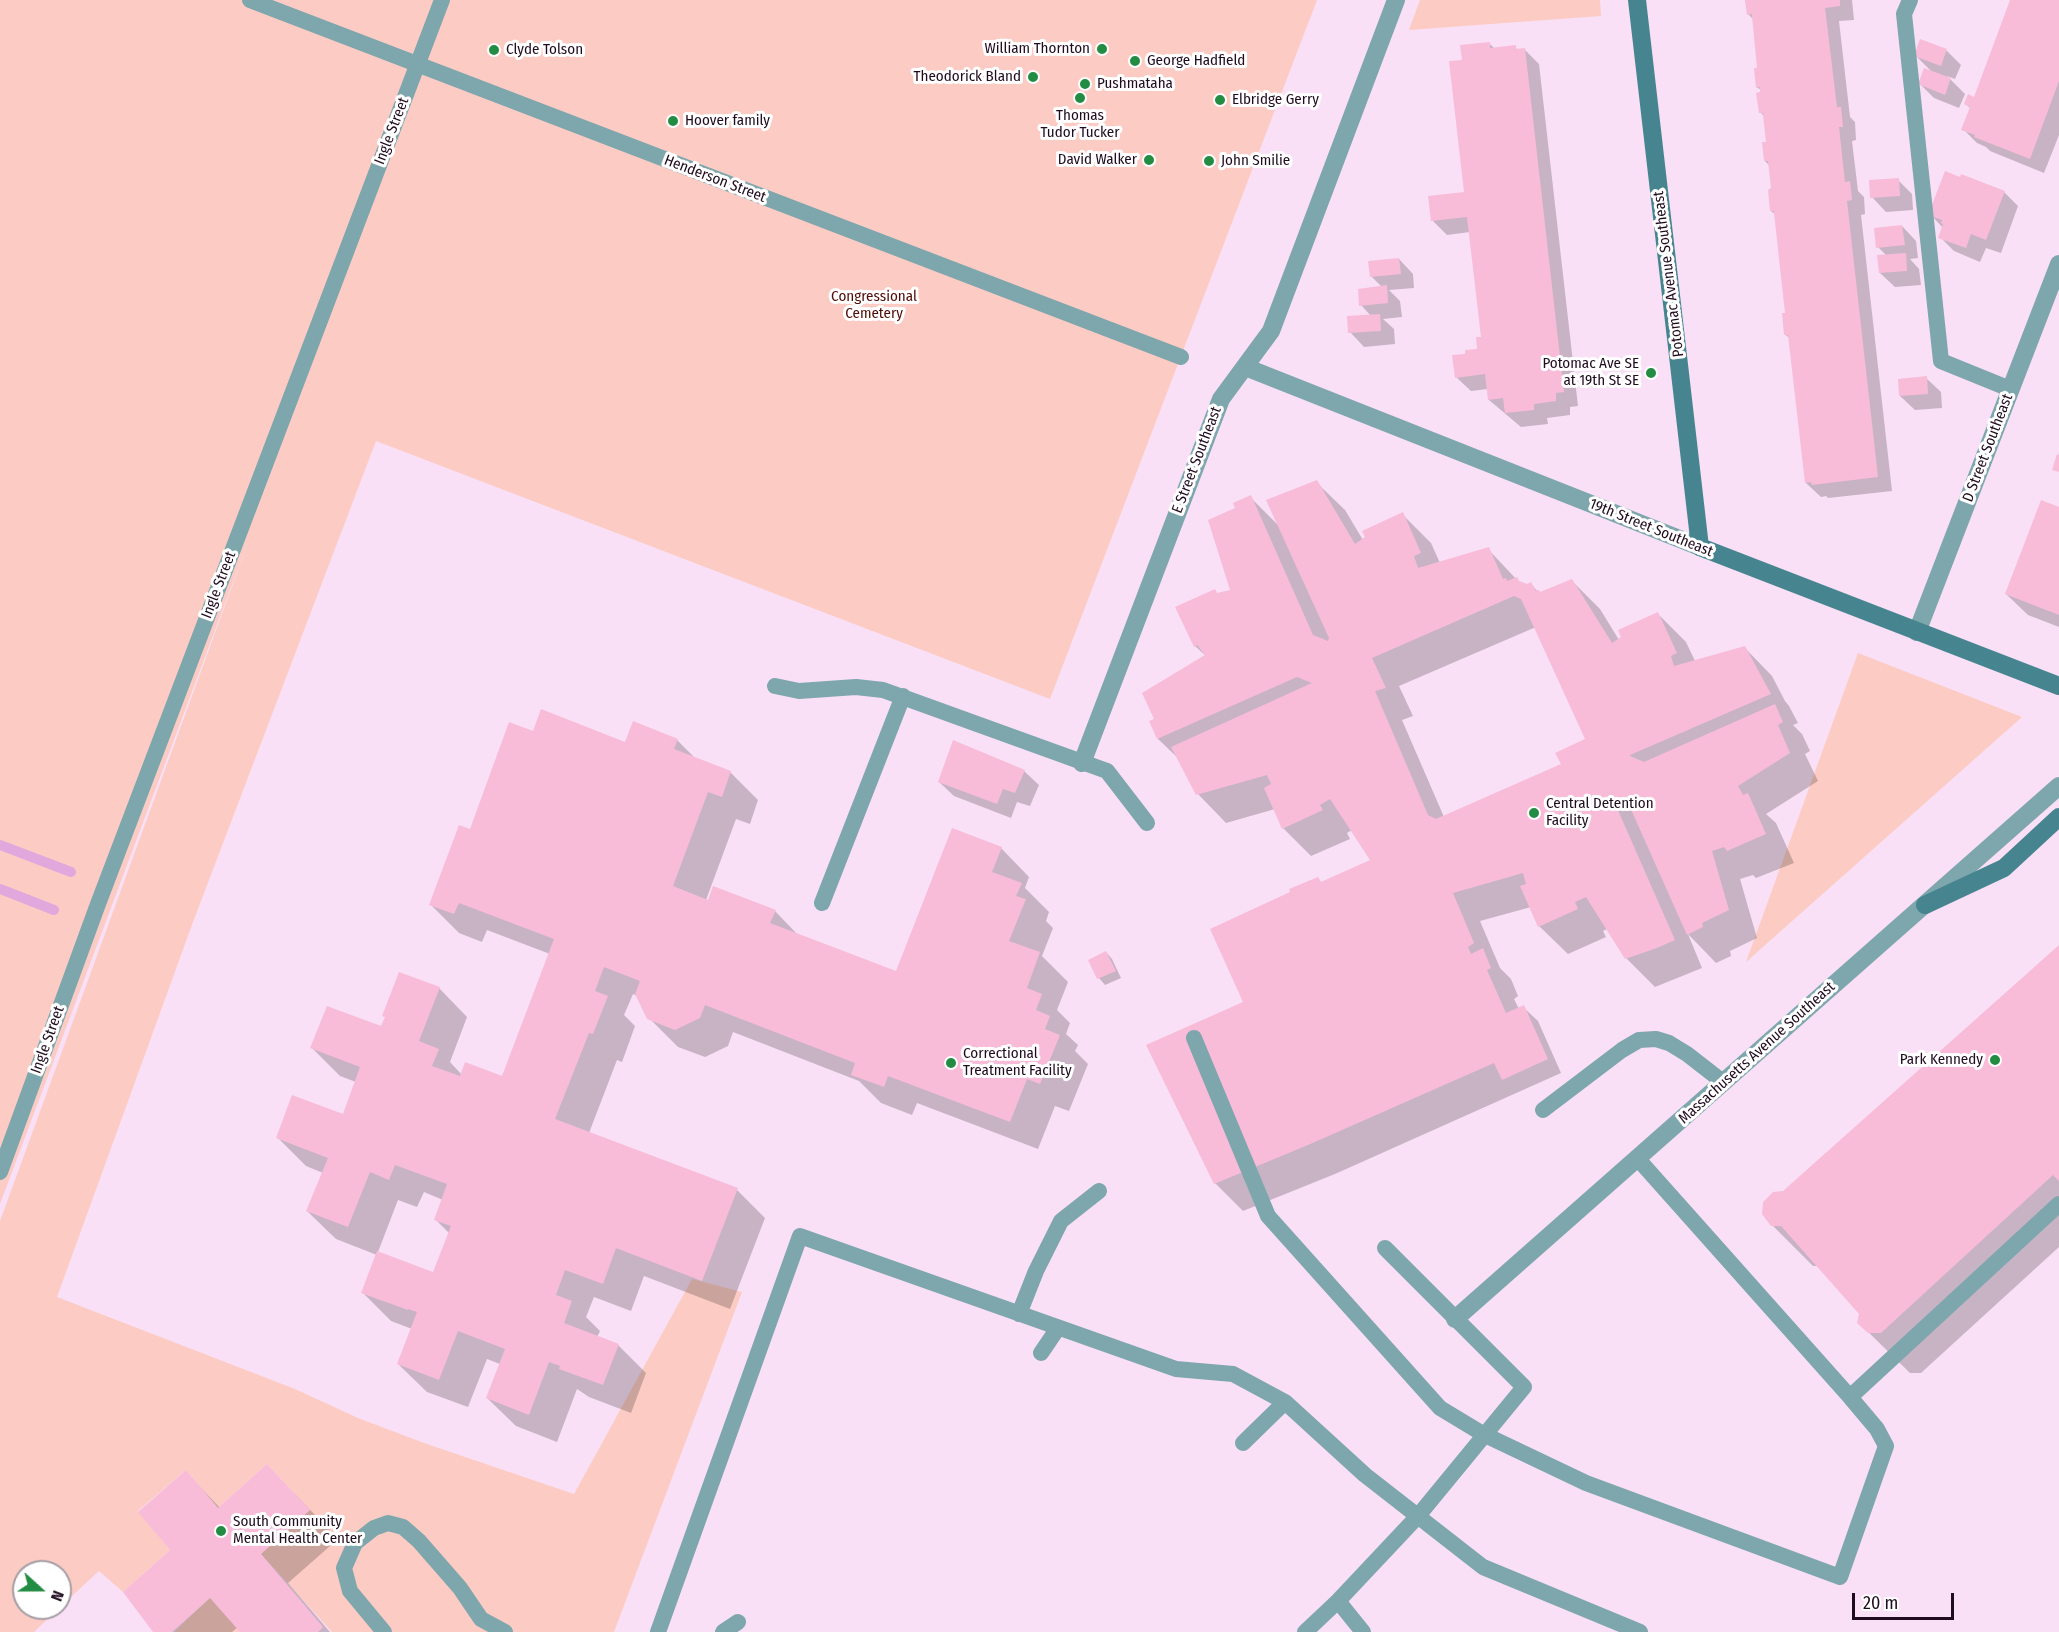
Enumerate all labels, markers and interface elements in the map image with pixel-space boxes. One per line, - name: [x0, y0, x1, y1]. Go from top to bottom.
- place label: William Thornton: [985, 40, 1090, 58]
- place label: Clyde Tolson: [506, 41, 583, 59]
- marker: William Thornton: [1095, 42, 1109, 56]
- marker: Clyde Tolson: [487, 43, 501, 57]
- place label: George Hadfield: [1147, 52, 1245, 70]
- marker: George Hadfield: [1128, 54, 1142, 68]
- place label: Theodorick Bland: [914, 68, 1021, 86]
- marker: Theodorick Bland: [1026, 70, 1040, 84]
- place label: Pushmataha: [1097, 75, 1173, 93]
- marker: Pushmataha: [1078, 77, 1092, 91]
- marker: Thomas Tudor Tucker: [1073, 91, 1087, 105]
- place label: Elbridge Gerry: [1232, 91, 1319, 109]
- marker: Elbridge Gerry: [1213, 93, 1227, 107]
- street label: Ingle Street: [371, 95, 413, 167]
- place label: Thomas Tudor Tucker: [1041, 107, 1119, 142]
- place label: Hoover family: [685, 112, 770, 130]
- marker: Hoover family: [666, 114, 680, 128]
- street label: Henderson Street: [662, 151, 768, 207]
- place label: David Walker: [1058, 151, 1137, 169]
- place label: John Smilie: [1221, 152, 1290, 170]
- marker: David Walker: [1142, 153, 1156, 167]
- marker: John Smilie: [1202, 154, 1216, 168]
- street label: Potomac Avenue Southeast: [1650, 190, 1688, 358]
- park label: Congressional Cemetery: [831, 288, 917, 323]
- place label: Potomac Ave SE at 19th St SE: [1542, 355, 1639, 390]
- marker: Potomac Ave SE at 19th St SE: [1644, 366, 1658, 380]
- street label: D Street Southeast: [1959, 391, 2017, 505]
- street label: E Street Southeast: [1168, 404, 1226, 516]
- street label: 19th Street Southeast: [1587, 495, 1715, 561]
- street label: Ingle Street: [198, 549, 240, 621]
- place label: Central Detention Facility: [1546, 795, 1654, 830]
- marker: Central Detention Facility: [1527, 806, 1541, 820]
- street label: Massachusetts Avenue Southeast: [1675, 978, 1839, 1128]
- street label: Ingle Street: [27, 1004, 69, 1076]
- place label: Correctional Treatment Facility: [963, 1045, 1072, 1080]
- place label: Park Kennedy: [1900, 1051, 1983, 1069]
- marker: Park Kennedy: [1988, 1053, 2002, 1067]
- marker: Correctional Treatment Facility: [944, 1056, 958, 1070]
- place label: South Community Mental Health Center: [233, 1513, 362, 1548]
- marker: South Community Mental Health Center: [214, 1524, 228, 1538]
- north arrow: [12, 1560, 72, 1620]
- scale bar: [1855, 1581, 1957, 1619]
- text: N: [47, 1588, 68, 1604]
- text: 20 m: [1863, 1592, 1898, 1614]

